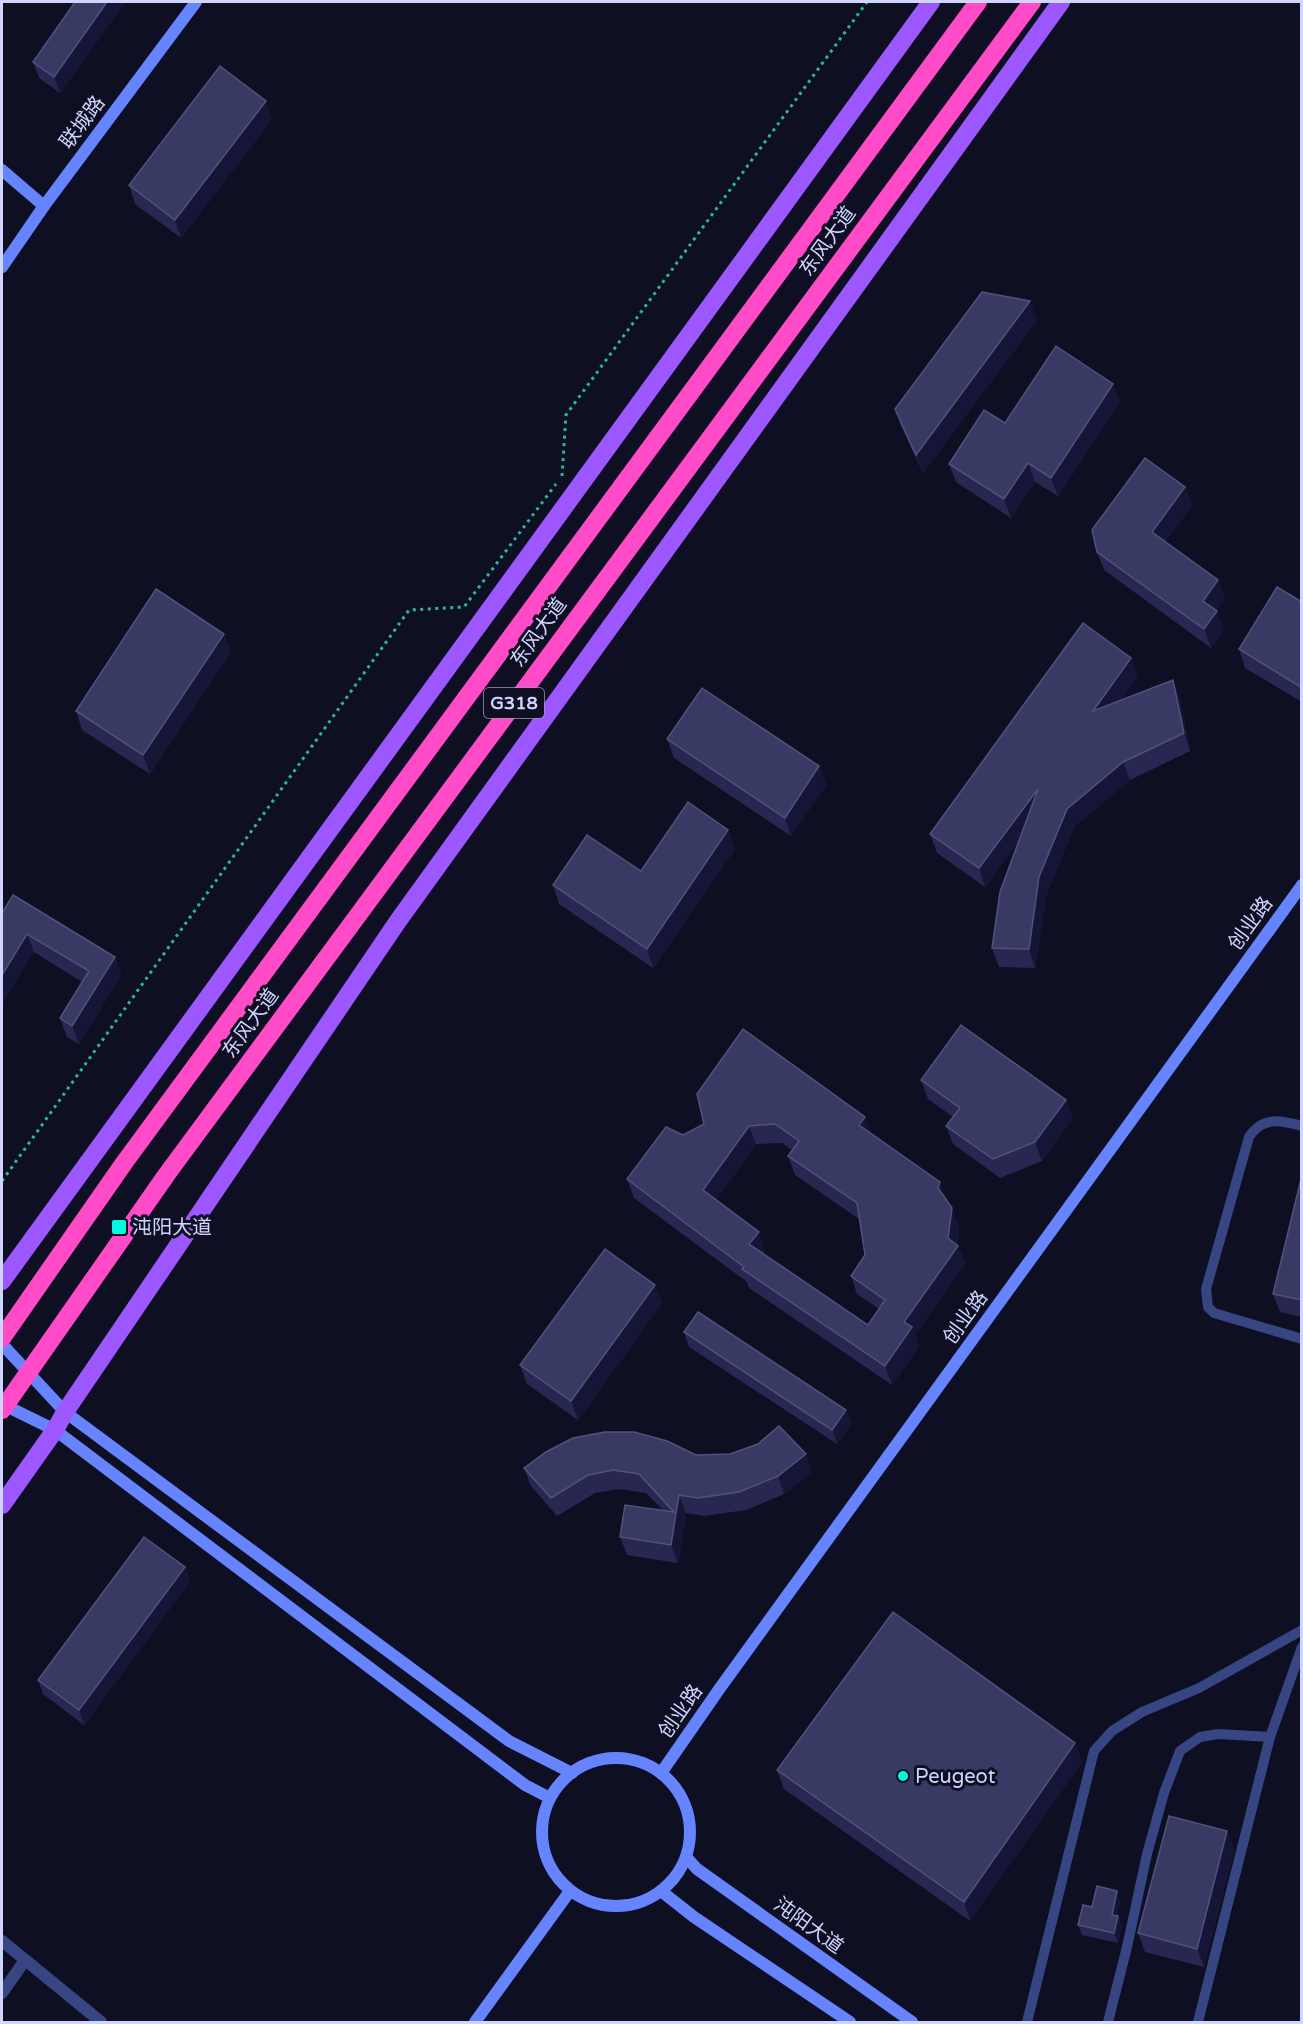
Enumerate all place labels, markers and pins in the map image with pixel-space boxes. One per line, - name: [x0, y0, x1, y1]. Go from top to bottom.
- place label: 沌阳大道: [132, 1216, 212, 1240]
- marker: 沌阳大道: [110, 1218, 128, 1236]
- place label: Peugeot: [915, 1765, 996, 1789]
- marker: Peugeot: [896, 1769, 910, 1783]

